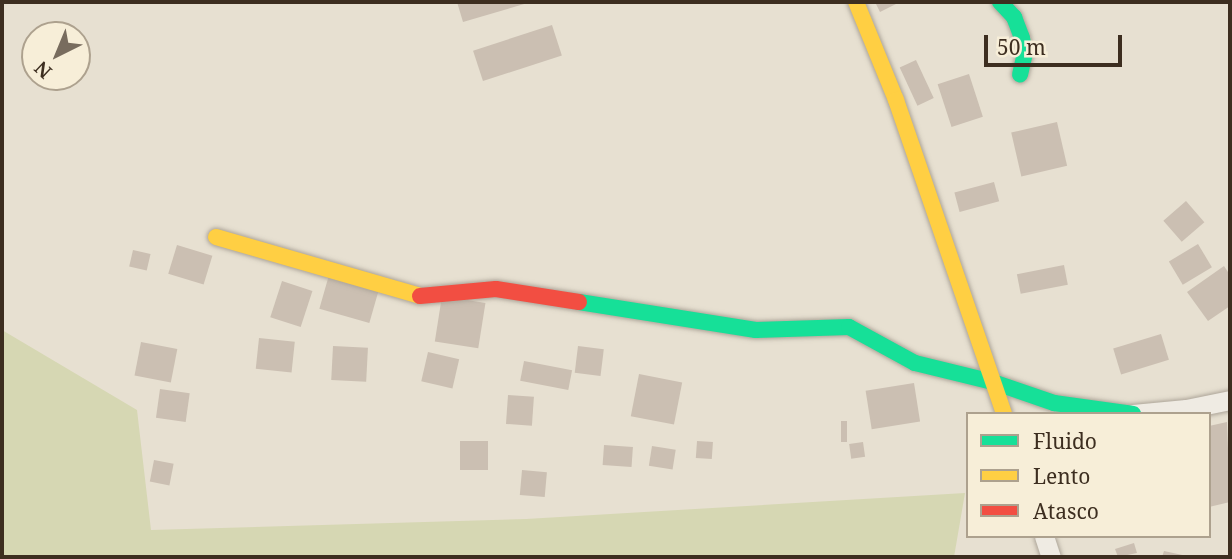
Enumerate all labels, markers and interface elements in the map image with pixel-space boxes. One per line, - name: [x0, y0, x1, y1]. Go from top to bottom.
- north arrow: [21, 21, 91, 91]
- scale bar: [987, 21, 1125, 65]
- text: 50 m: [997, 33, 1046, 61]
- text: N: [29, 55, 57, 85]
- legend: [966, 412, 1211, 538]
- text: Fluido: [1033, 427, 1097, 455]
- text: Lento: [1033, 462, 1090, 490]
- text: Atasco: [1033, 497, 1099, 525]

